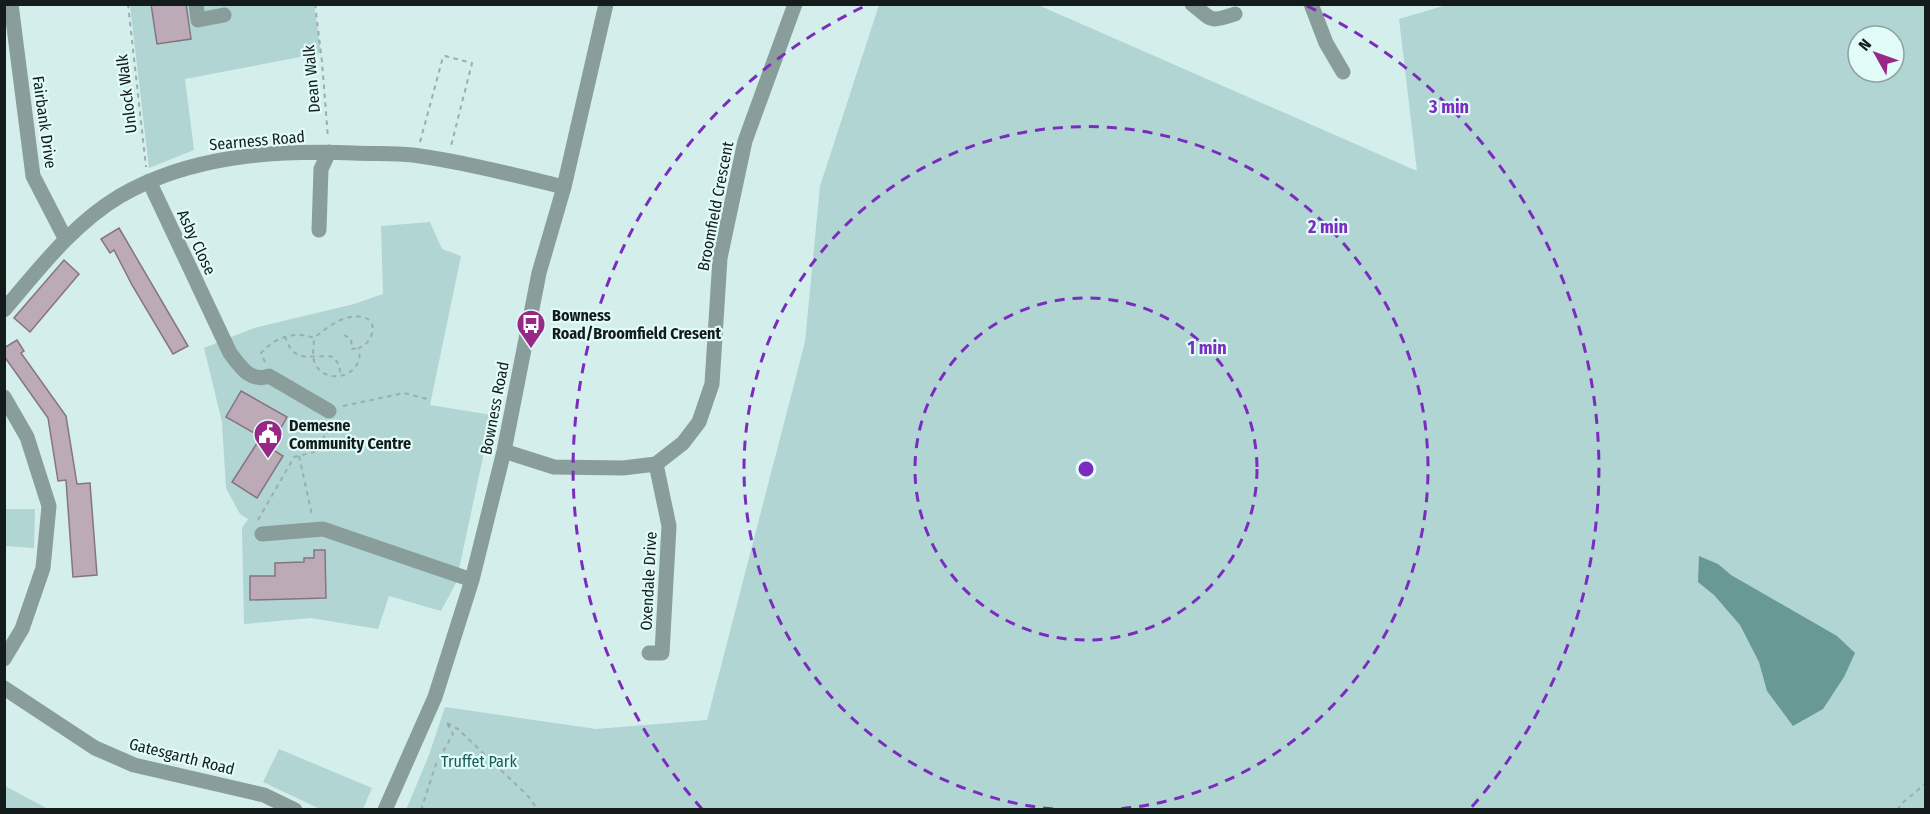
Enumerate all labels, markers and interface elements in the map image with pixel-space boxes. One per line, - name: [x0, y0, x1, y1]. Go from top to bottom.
- north arrow: [1846, 24, 1906, 84]
- text: N: [1855, 35, 1875, 54]
- street label: Dean Walk: [299, 44, 324, 114]
- street label: Unlock Walk: [112, 53, 141, 134]
- street label: Fairbank Drive: [29, 75, 60, 170]
- text: 3 min: [1428, 96, 1469, 118]
- street label: Searness Road: [208, 127, 306, 154]
- street label: Broomfield Crescent: [694, 139, 738, 273]
- street label: Asby Close: [173, 207, 220, 278]
- text: 2 min: [1307, 216, 1348, 238]
- place label: Bowness Road/Broomfield Cresent: [552, 306, 721, 343]
- bus stop icon: Bowness Road/Broomfield Cresent: [515, 308, 547, 350]
- text: 1 min: [1187, 337, 1227, 359]
- street label: Bowness Road: [476, 360, 513, 456]
- place label: Demesne Community Centre: [289, 416, 411, 453]
- public building icon: Demesne Community Centre: [252, 418, 284, 460]
- centre of rings: [1076, 459, 1096, 479]
- street label: Oxendale Drive: [636, 531, 661, 631]
- street label: Gatesgarth Road: [127, 734, 237, 779]
- park label: Truffet Park: [441, 752, 517, 771]

